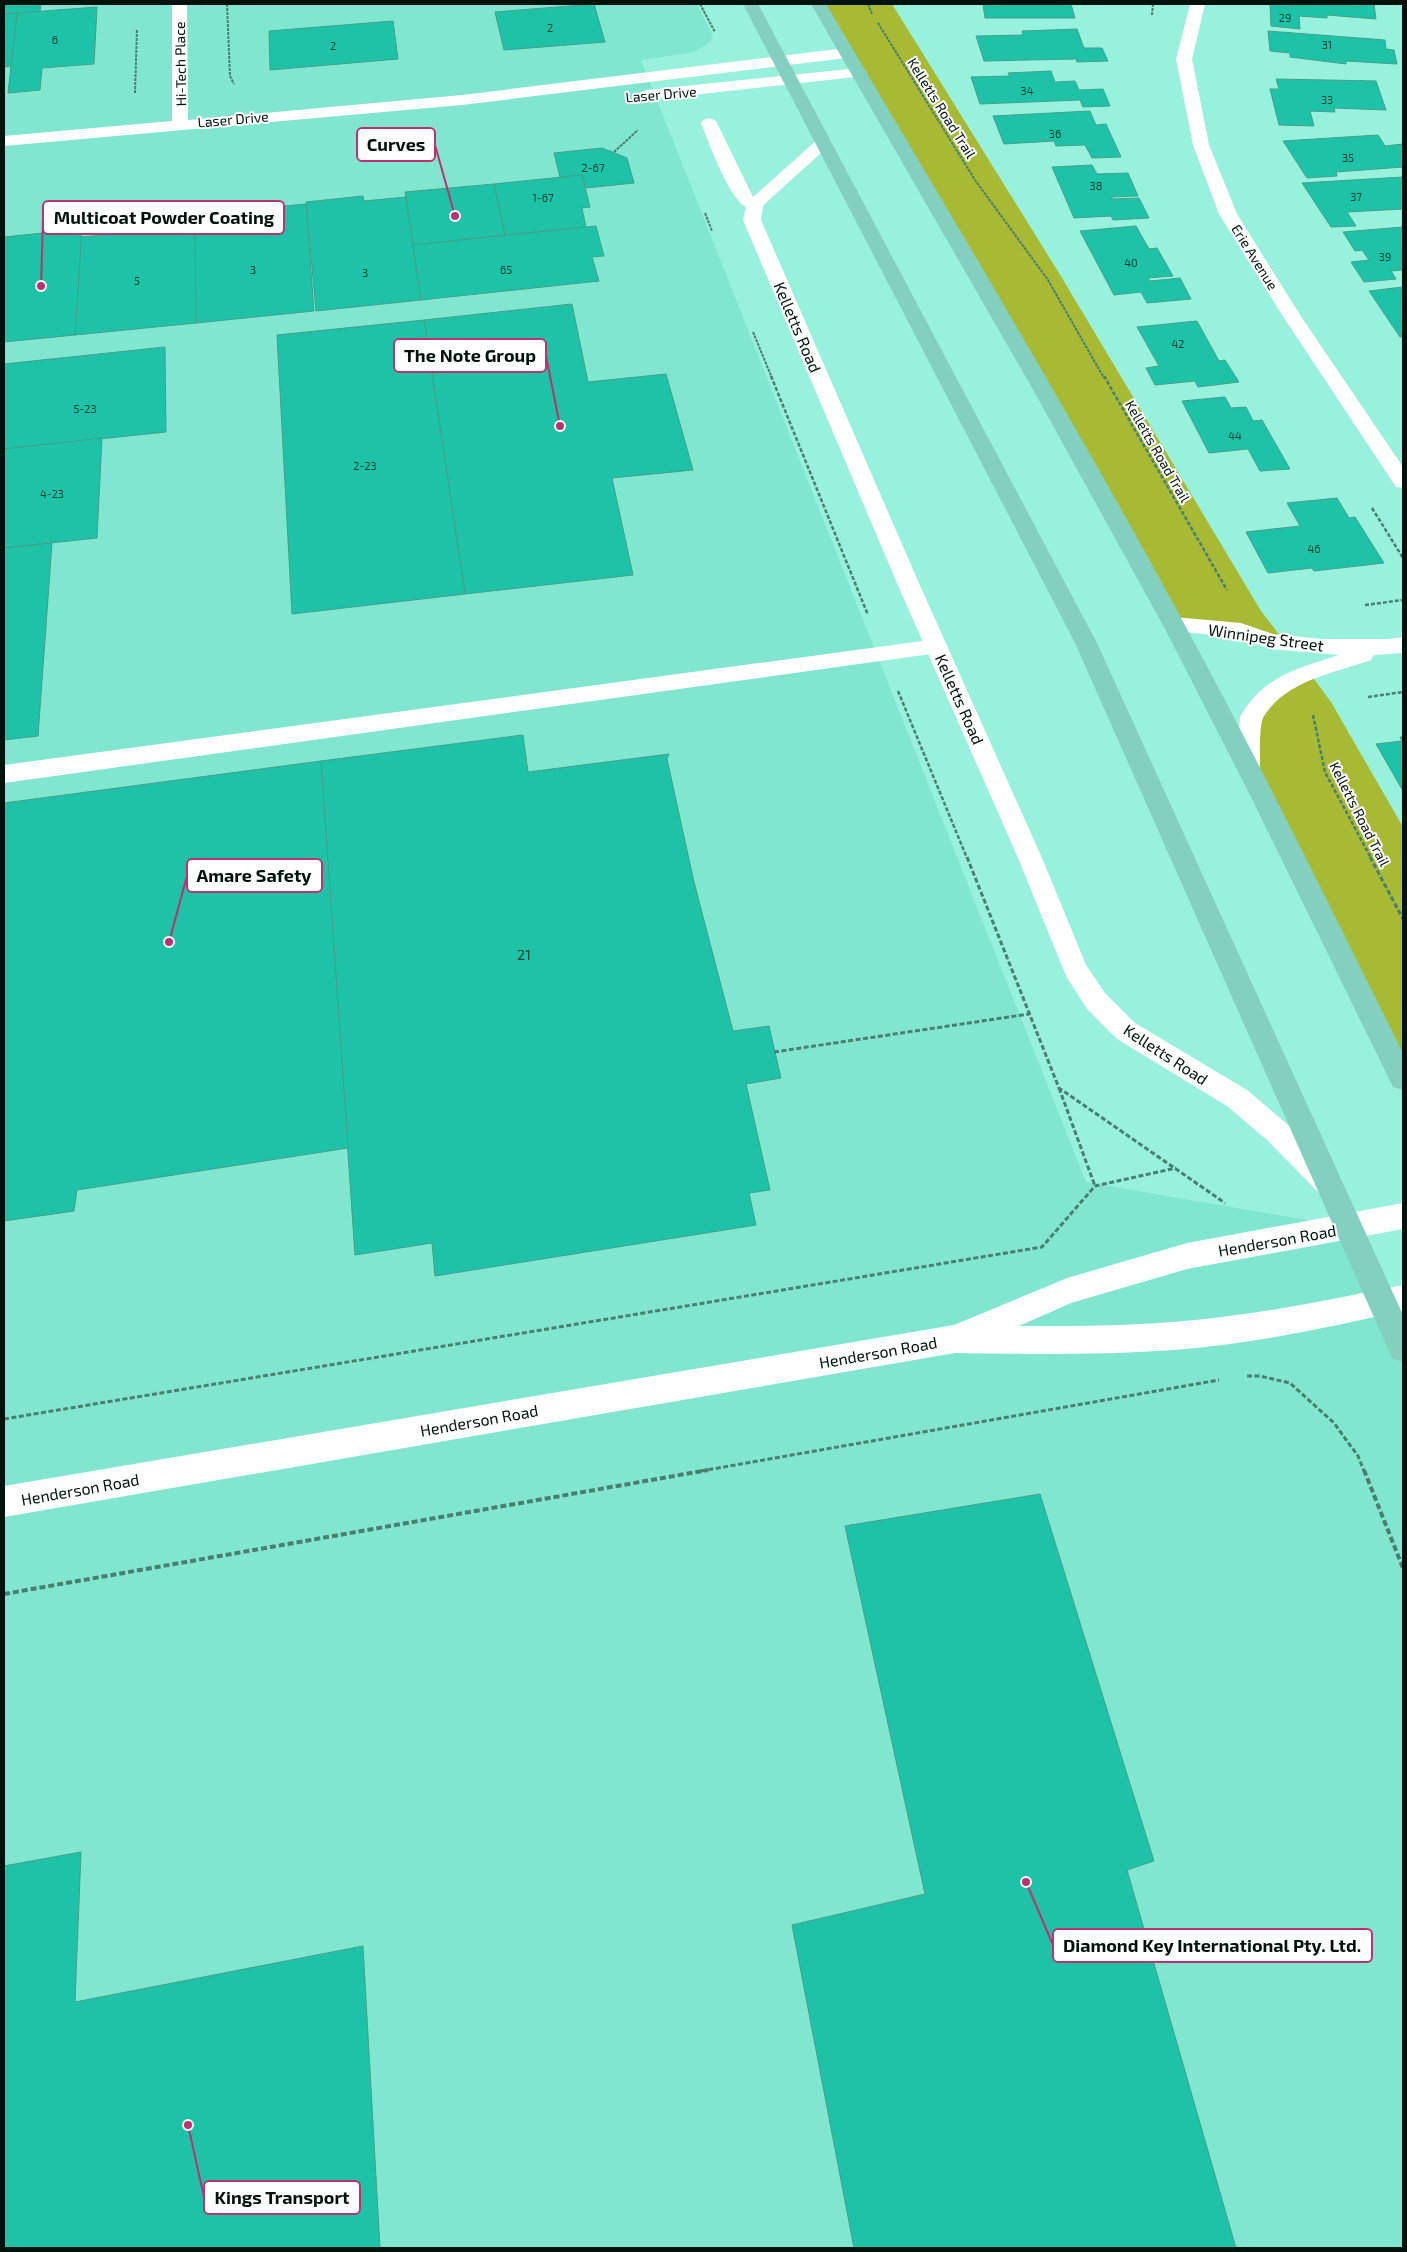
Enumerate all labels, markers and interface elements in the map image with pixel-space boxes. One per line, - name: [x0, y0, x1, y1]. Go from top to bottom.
- house number: 29: [1279, 11, 1291, 24]
- street label: Hi-Tech Place: [171, 21, 189, 107]
- house number: 2: [547, 21, 553, 34]
- house number: 6: [52, 33, 58, 46]
- house number: 31: [1322, 38, 1332, 51]
- house number: 2: [330, 39, 336, 52]
- street label: Kelletts Road Trail: [904, 55, 980, 162]
- street label: Laser Drive: [625, 82, 697, 106]
- house number: 34: [1021, 84, 1034, 97]
- house number: 33: [1321, 93, 1333, 106]
- street label: Laser Drive: [197, 107, 269, 131]
- house number: 36: [1049, 127, 1061, 140]
- callout: Curves: [357, 128, 435, 161]
- text: Curves: [367, 133, 425, 155]
- house number: 35: [1342, 151, 1354, 164]
- house number: 2-67: [581, 161, 605, 174]
- house number: 38: [1090, 179, 1102, 192]
- house number: 37: [1350, 190, 1362, 203]
- house number: 1-67: [532, 191, 554, 204]
- callout: Multicoat Powder Coating: [43, 201, 284, 234]
- text: Multicoat Powder Coating: [54, 206, 275, 228]
- street label: Erie Avenue: [1228, 221, 1282, 293]
- house number: 39: [1379, 250, 1391, 263]
- house number: 40: [1124, 256, 1138, 269]
- house number: 3: [250, 263, 256, 276]
- house number: 65: [500, 263, 512, 276]
- house number: 3: [362, 266, 368, 279]
- house number: 5: [134, 274, 140, 287]
- street label: Kelletts Road: [770, 279, 826, 375]
- house number: 42: [1172, 337, 1184, 350]
- callout: The Note Group: [394, 339, 546, 372]
- text: The Note Group: [404, 344, 536, 366]
- street label: Kelletts Road Trail: [1122, 397, 1195, 506]
- house number: 5-23: [73, 402, 97, 415]
- house number: 44: [1228, 429, 1242, 442]
- house number: 2-23: [353, 459, 377, 472]
- house number: 4-23: [40, 487, 64, 500]
- house number: 46: [1307, 542, 1321, 555]
- street label: Winnipeg Street: [1207, 619, 1325, 655]
- street label: Kelletts Road: [932, 651, 988, 747]
- street label: Kelletts Road Trail: [1326, 759, 1394, 870]
- callout: Amare Safety: [187, 859, 322, 892]
- text: Amare Safety: [196, 864, 312, 886]
- house number: 21: [517, 946, 531, 963]
- street label: Kelletts Road: [1120, 1020, 1212, 1088]
- street label: Henderson Road: [1216, 1220, 1338, 1260]
- street label: Henderson Road: [817, 1332, 939, 1372]
- street label: Henderson Road: [418, 1400, 540, 1440]
- street label: Henderson Road: [19, 1469, 141, 1509]
- callout: Diamond Key International Pty. Ltd.: [1053, 1929, 1372, 1962]
- text: Diamond Key International Pty. Ltd.: [1063, 1934, 1361, 1956]
- callout: Kings Transport: [204, 2181, 360, 2214]
- text: Kings Transport: [215, 2186, 350, 2208]

